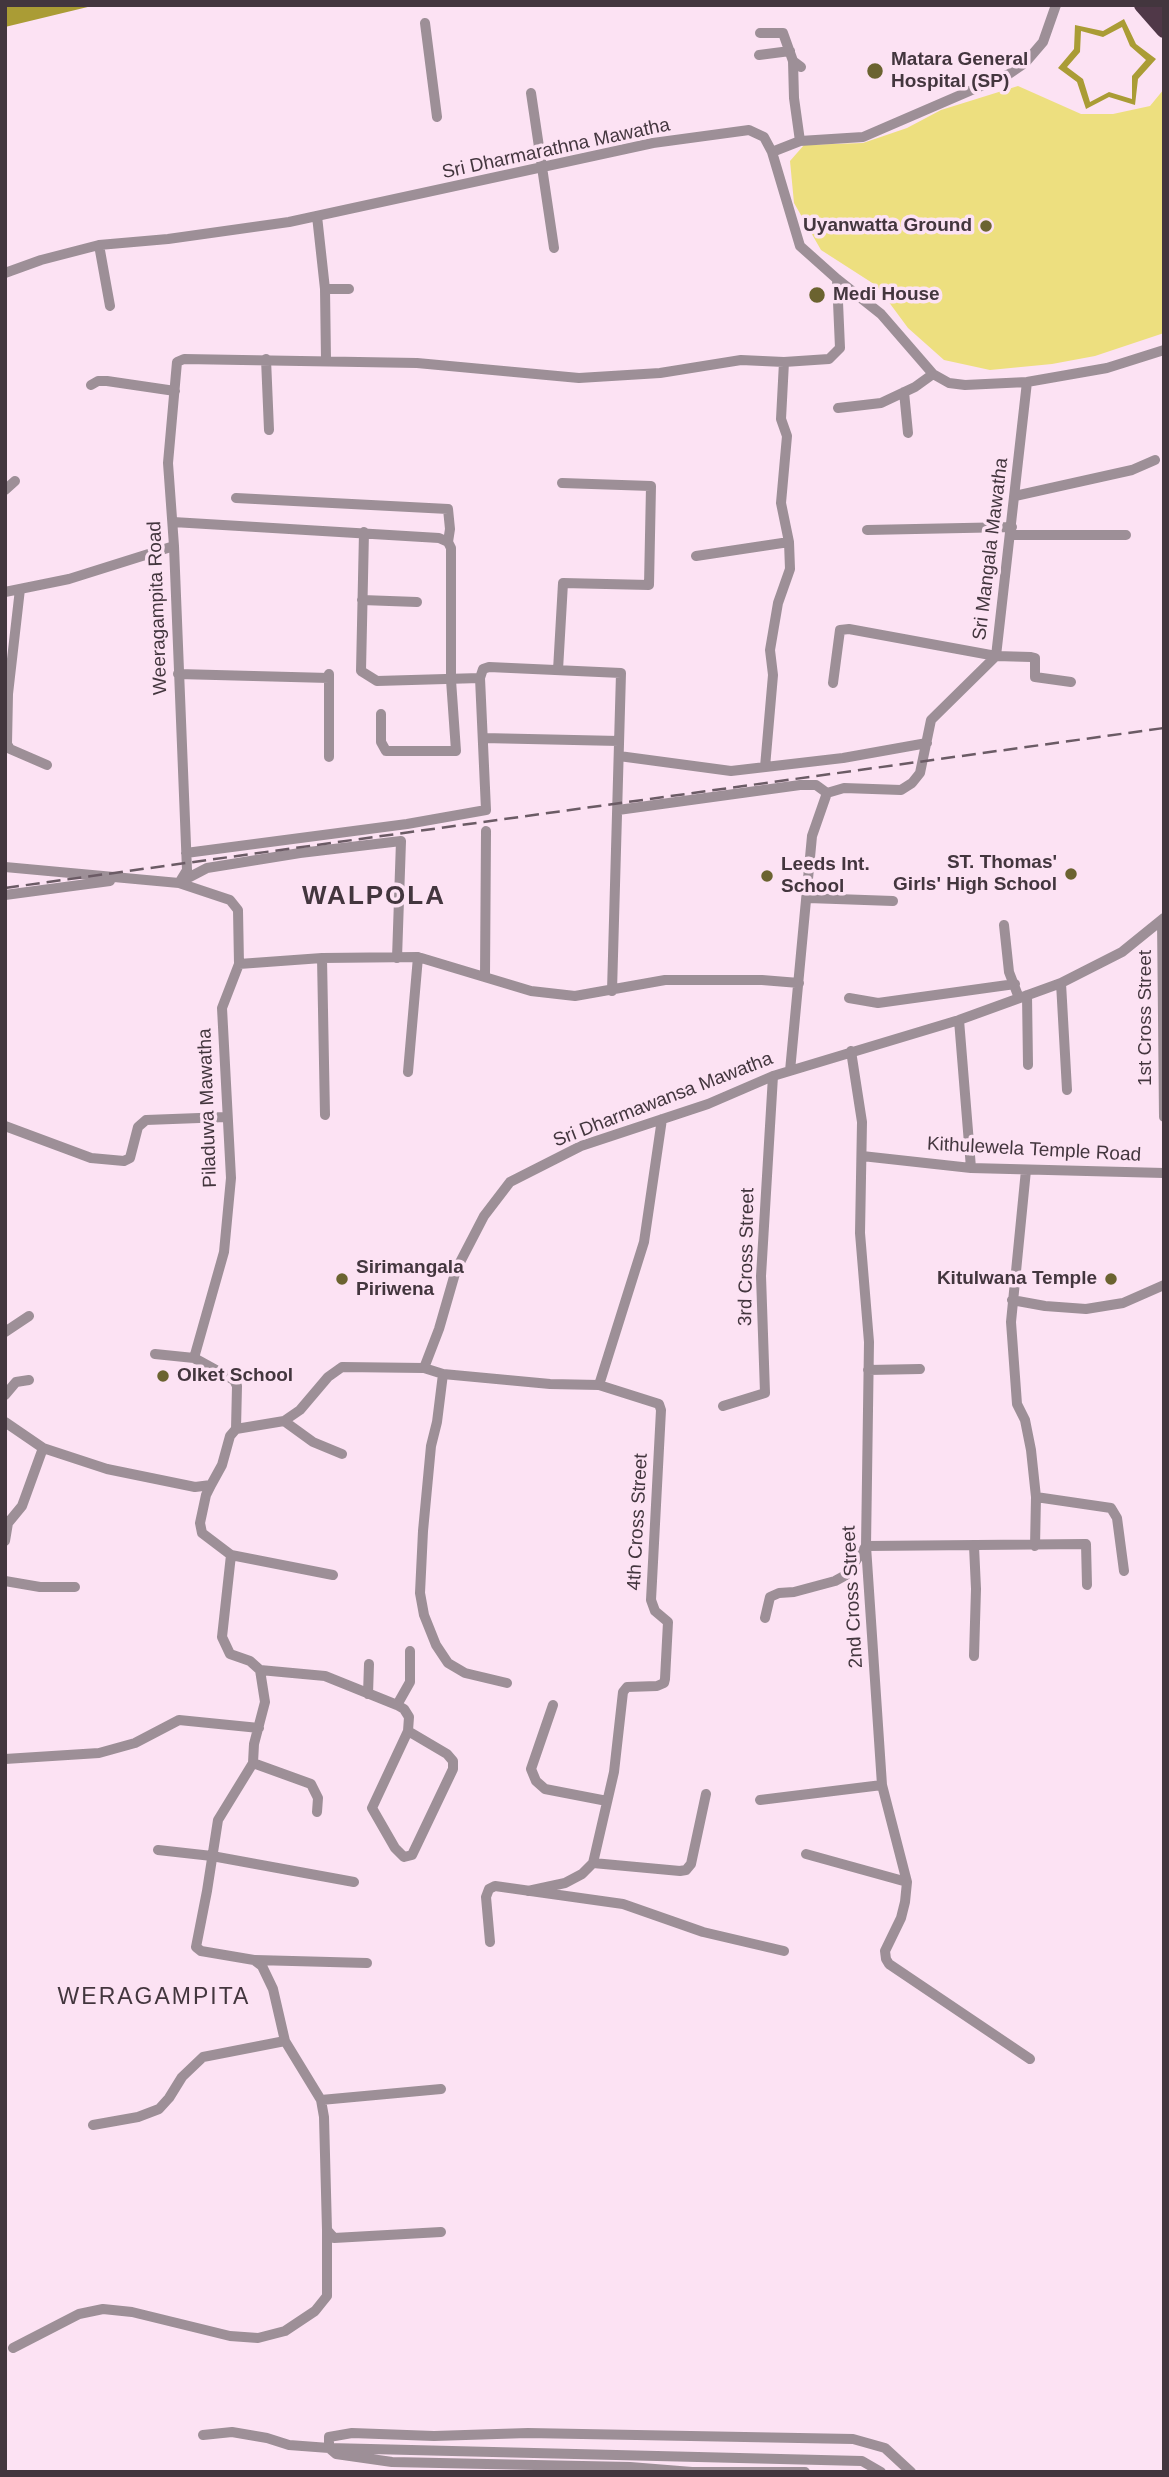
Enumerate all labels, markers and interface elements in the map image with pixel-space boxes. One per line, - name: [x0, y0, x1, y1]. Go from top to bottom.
- place label: Matara General Hospital (SP): [891, 49, 1028, 93]
- marker: Matara General Hospital (SP): [865, 61, 885, 81]
- street label: Sri Dharmarathna Mawatha: [440, 114, 672, 184]
- place label: Uyanwatta Ground: [803, 215, 972, 237]
- marker: Uyanwatta Ground: [978, 218, 994, 234]
- place label: Medi House: [833, 284, 940, 306]
- marker: Medi House: [807, 285, 827, 305]
- street label: Sri Mangala Mawatha: [968, 456, 1014, 642]
- street label: Weeragampita Road: [144, 521, 172, 695]
- place label: ST. Thomas' Girls' High School: [893, 852, 1057, 896]
- place label: Leeds Int. School: [781, 854, 870, 898]
- marker: ST. Thomas' Girls' High School: [1063, 866, 1079, 882]
- marker: Leeds Int. School: [759, 868, 775, 884]
- district label: WALPOLA: [303, 881, 445, 913]
- street label: 1st Cross Street: [1135, 950, 1157, 1086]
- street label: Piladuwa Mawatha: [194, 1028, 222, 1188]
- street label: Sri Dharmawansa Mawatha: [550, 1048, 776, 1152]
- street label: Kithulewela Temple Road: [926, 1133, 1142, 1167]
- street label: 3rd Cross Street: [734, 1188, 760, 1326]
- place label: Sirimangala Piriwena: [356, 1257, 464, 1301]
- place label: Kitulwana Temple: [937, 1268, 1097, 1290]
- marker: Sirimangala Piriwena: [334, 1271, 350, 1287]
- marker: Kitulwana Temple: [1103, 1271, 1119, 1287]
- place label: Olket School: [177, 1365, 293, 1387]
- marker: Olket School: [155, 1368, 171, 1384]
- street label: 4th Cross Street: [623, 1453, 653, 1591]
- street label: 2nd Cross Street: [838, 1525, 868, 1669]
- district label: WERAGAMPITA: [59, 1984, 249, 2012]

